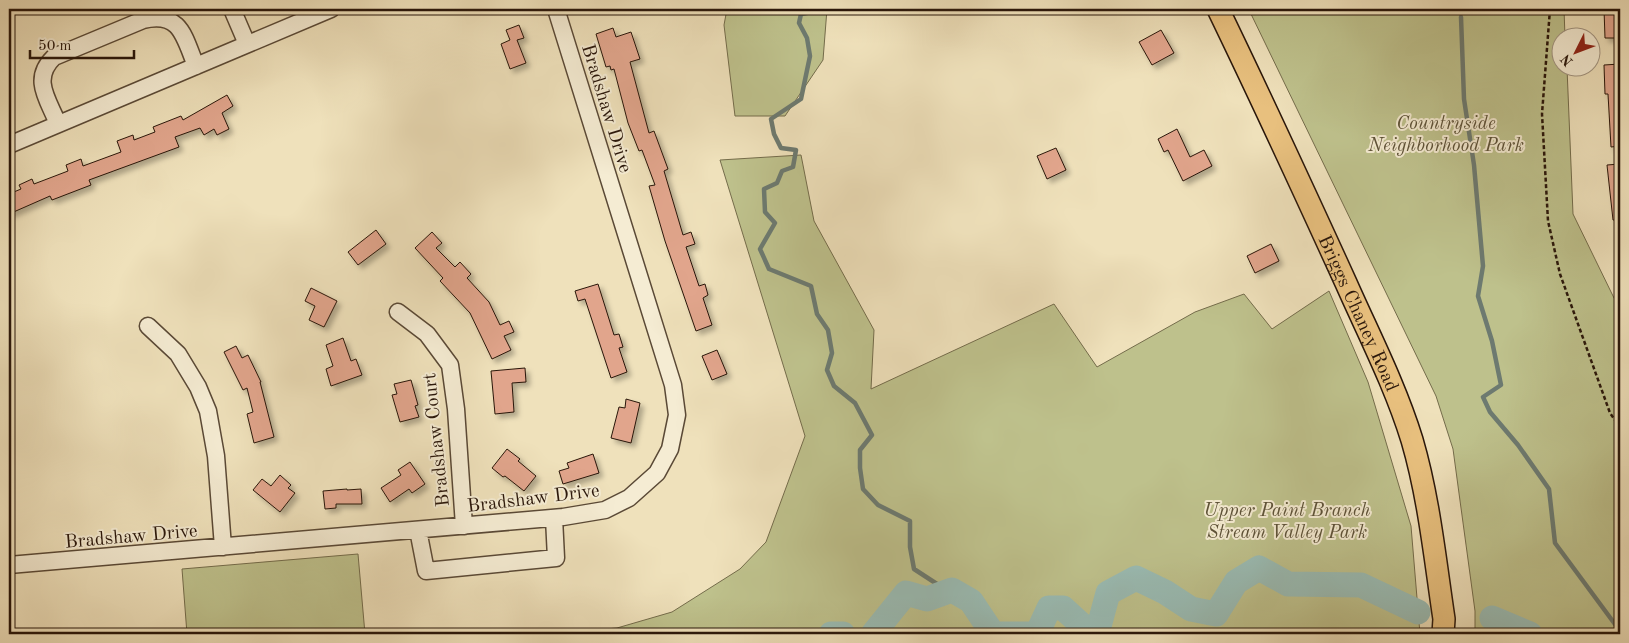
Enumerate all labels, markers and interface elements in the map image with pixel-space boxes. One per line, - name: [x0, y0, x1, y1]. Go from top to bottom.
- scale bar: [30, 28, 134, 60]
- north arrow: [1552, 28, 1602, 78]
- text: 50 m: [38, 39, 72, 54]
- street label: Bradshaw Drive: [577, 42, 634, 175]
- text: N: [1558, 51, 1576, 69]
- park label: Countryside Neighborhood Park: [1367, 115, 1524, 156]
- street label: Briggs Chaney Road: [1313, 233, 1400, 395]
- street label: Bradshaw Court: [421, 372, 454, 508]
- street label: Bradshaw Drive: [466, 482, 601, 517]
- park label: Upper Paint Branch Stream Valley Park: [1203, 502, 1371, 543]
- street label: Bradshaw Drive: [64, 522, 199, 553]

